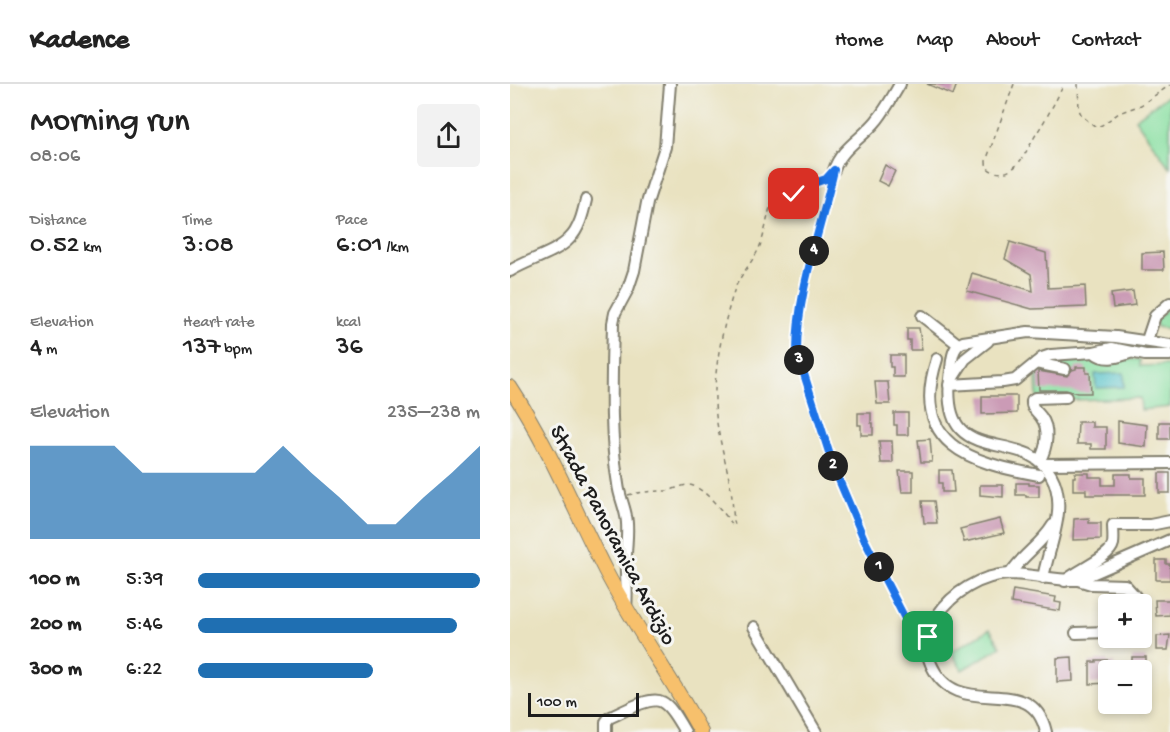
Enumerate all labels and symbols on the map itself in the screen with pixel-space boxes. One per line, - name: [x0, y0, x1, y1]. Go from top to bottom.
- pin: [768, 168, 819, 219]
- pin: 4: [799, 236, 829, 266]
- pin: 3: [784, 345, 814, 375]
- street label: Strada Panoramica Ardizio: [542, 421, 681, 650]
- pin: 2: [818, 451, 848, 481]
- pin: 1: [864, 552, 894, 582]
- pin: [902, 611, 953, 662]
- scale bar: [528, 690, 639, 718]

